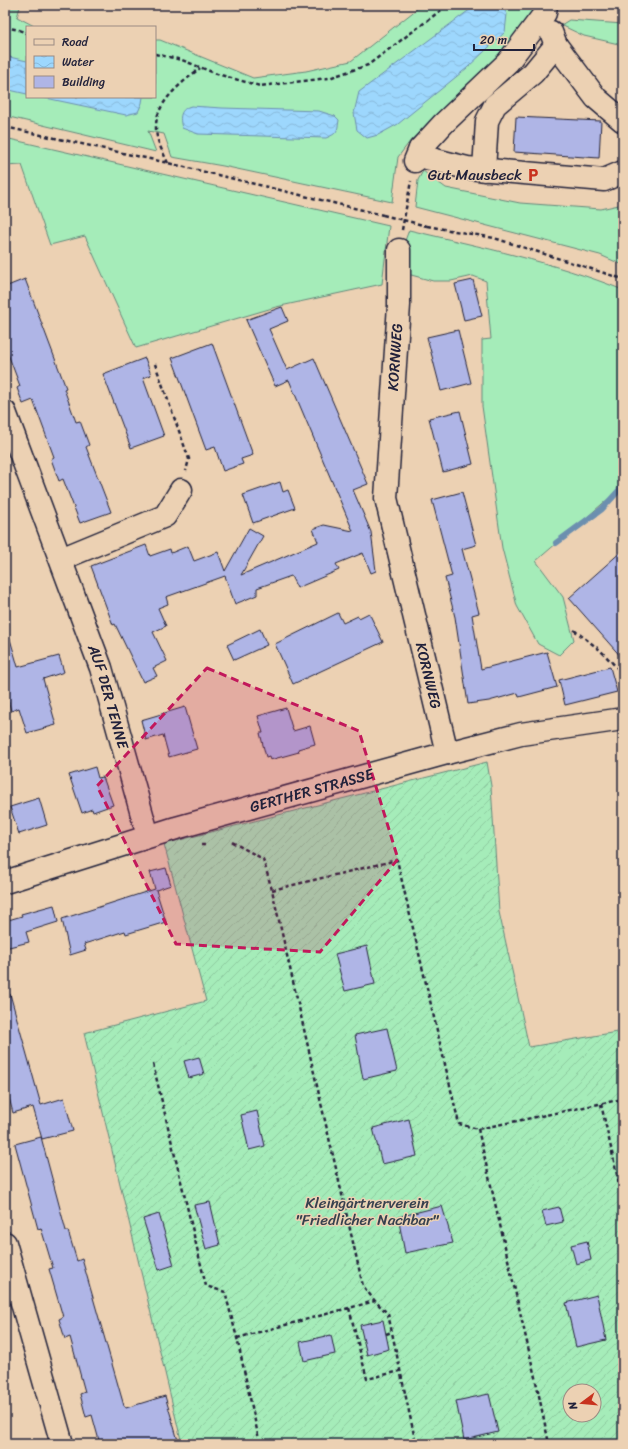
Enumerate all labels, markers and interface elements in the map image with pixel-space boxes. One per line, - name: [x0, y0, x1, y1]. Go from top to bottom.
- legend: [26, 26, 156, 98]
- scale bar: [474, 26, 534, 52]
- text: 20 m: [480, 29, 507, 51]
- text: Road: [62, 31, 89, 53]
- text: Water: [62, 51, 95, 73]
- text: Building: [62, 71, 105, 93]
- place label: Gut Mausbeck: [428, 162, 522, 188]
- parking icon: Gut Mausbeck: [525, 167, 541, 183]
- street label: KORNWEG: [380, 322, 410, 392]
- street label: AUF DER TENNE: [80, 640, 136, 754]
- street label: KORNWEG: [408, 640, 449, 712]
- street label: GERTHER STRASSE: [247, 761, 378, 820]
- park label: Kleingärtnerverein "Friedlicher Nachbar": [296, 1190, 439, 1233]
- north arrow: [562, 1383, 602, 1423]
- text: N: [563, 1399, 583, 1413]

